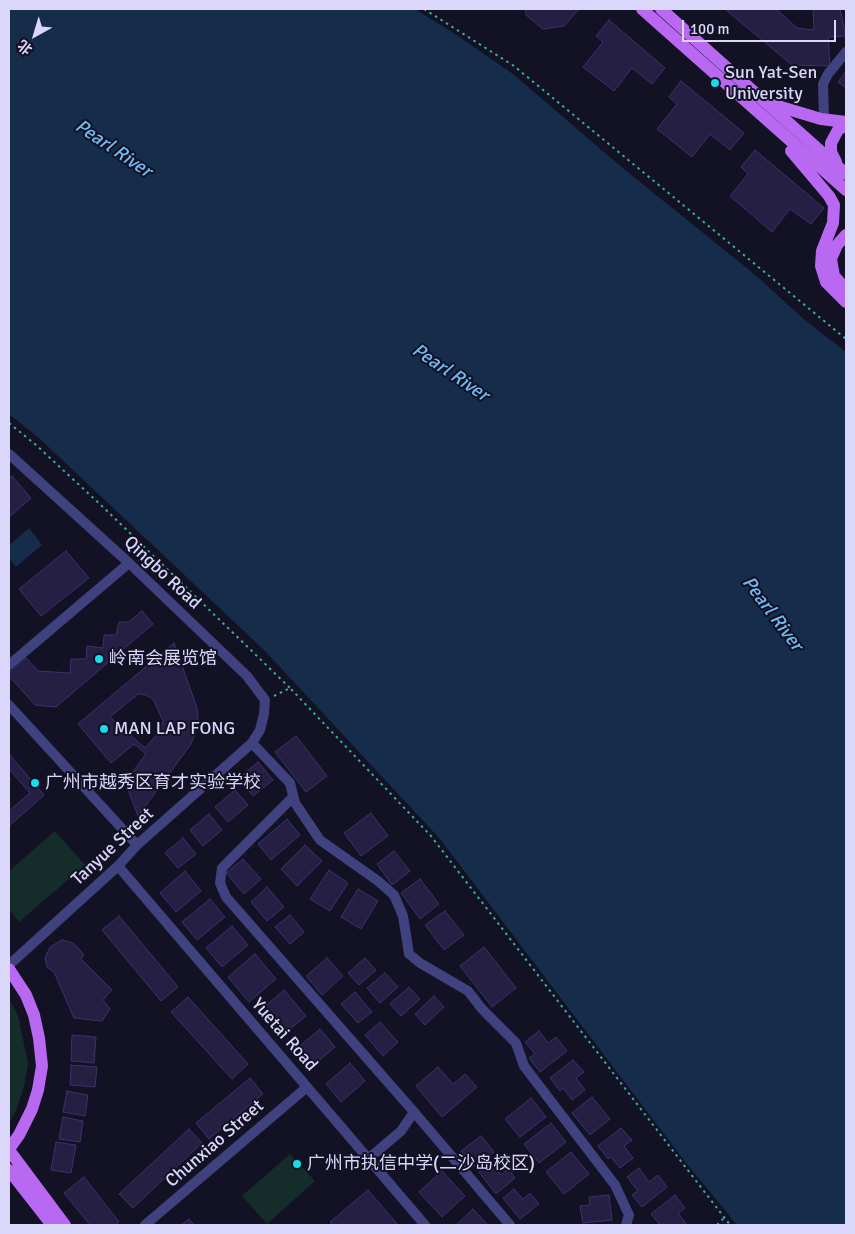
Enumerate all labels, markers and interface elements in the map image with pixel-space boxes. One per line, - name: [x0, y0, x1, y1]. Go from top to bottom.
- north arrow: [10, 10, 60, 60]
- scale bar: [685, 10, 839, 42]
- text: 100 m: [690, 20, 730, 38]
- text: 北: [14, 36, 36, 58]
- place label: Sun Yat-Sen University: [725, 62, 817, 104]
- marker: Sun Yat-Sen University: [709, 77, 721, 89]
- water label: Pearl River: [70, 115, 156, 183]
- water label: Pearl River: [407, 339, 493, 407]
- street label: Qingbo Road: [119, 532, 205, 614]
- water label: Pearl River: [737, 572, 807, 656]
- place label: 岭南会展览馆: [109, 648, 217, 670]
- marker: 岭南会展览馆: [93, 653, 105, 665]
- place label: MAN LAP FONG: [114, 718, 235, 740]
- marker: MAN LAP FONG: [98, 723, 110, 735]
- place label: 广州市越秀区育才实验学校: [45, 772, 261, 794]
- marker: 广州市越秀区育才实验学校: [29, 777, 41, 789]
- street label: Tanyue Street: [68, 804, 158, 890]
- street label: Yuetai Road: [246, 994, 322, 1076]
- street label: Chunxiao Street: [162, 1096, 268, 1192]
- place label: 广州市执信中学(二沙岛校区): [307, 1153, 535, 1175]
- marker: 广州市执信中学(二沙岛校区): [291, 1158, 303, 1170]

